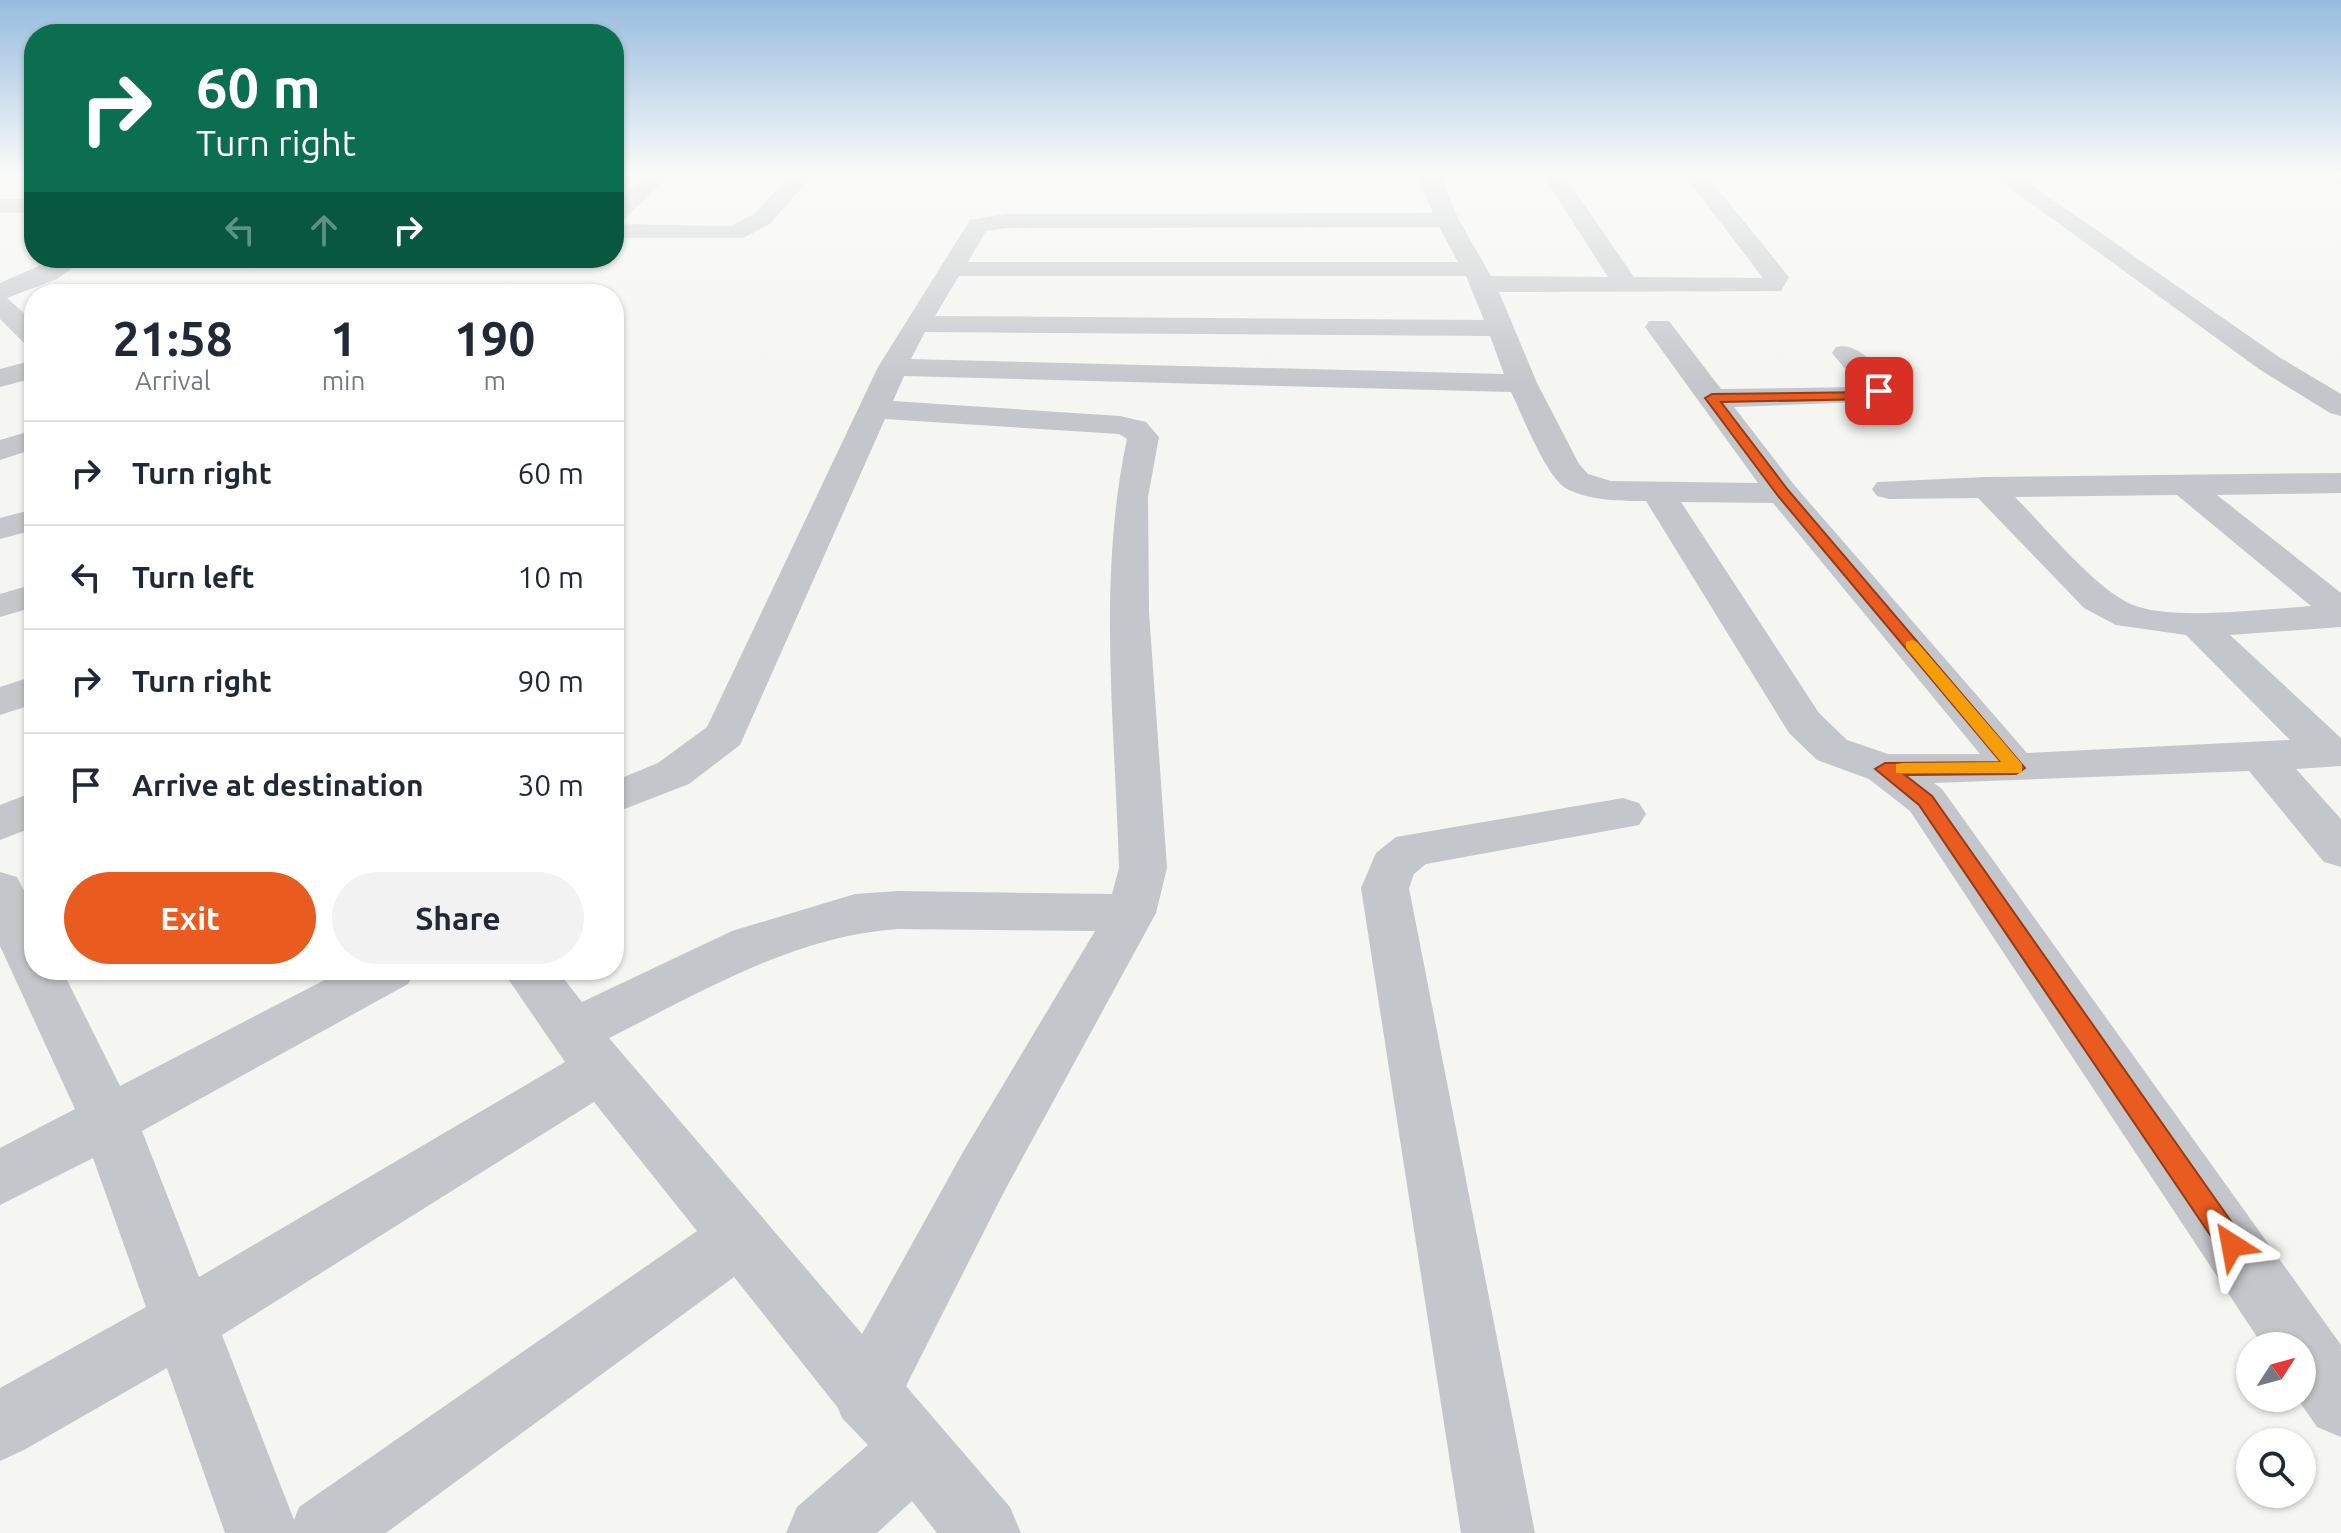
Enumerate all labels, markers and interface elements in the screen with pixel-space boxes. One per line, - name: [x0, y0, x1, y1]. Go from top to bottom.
- icon: right: [64, 56, 168, 160]
- text: 60 m: [196, 56, 321, 119]
- text: Turn right: [196, 122, 356, 163]
- icon: left: [218, 208, 262, 252]
- icon: ahead: [302, 208, 346, 252]
- icon: right: [386, 208, 430, 252]
- text: 21:58: [113, 311, 233, 365]
- text: 1: [330, 311, 357, 365]
- text: 190: [454, 311, 535, 365]
- pin: [1845, 357, 1913, 425]
- text: Arrival: [135, 366, 211, 395]
- text: min: [322, 366, 365, 395]
- text: m: [483, 366, 506, 395]
- icon: arrive: [1857, 369, 1901, 413]
- icon: right: [64, 451, 108, 495]
- text: Turn right: [132, 456, 272, 490]
- text: 60 m: [517, 456, 584, 490]
- icon: left: [64, 555, 108, 599]
- text: Turn left: [132, 560, 254, 594]
- text: 10 m: [517, 560, 584, 594]
- icon: right: [64, 659, 108, 703]
- text: Turn right: [132, 664, 272, 698]
- text: 90 m: [517, 664, 584, 698]
- icon: arrive: [64, 763, 108, 807]
- text: Arrive at destination: [132, 768, 424, 802]
- text: 30 m: [517, 768, 584, 802]
- button: Exit: [64, 872, 316, 964]
- button: Share: [332, 872, 584, 964]
- position arrow: [2190, 1203, 2274, 1287]
- north arrow: [2236, 1332, 2316, 1412]
- map controls: [2236, 1332, 2316, 1508]
- button: search: [2236, 1428, 2316, 1508]

